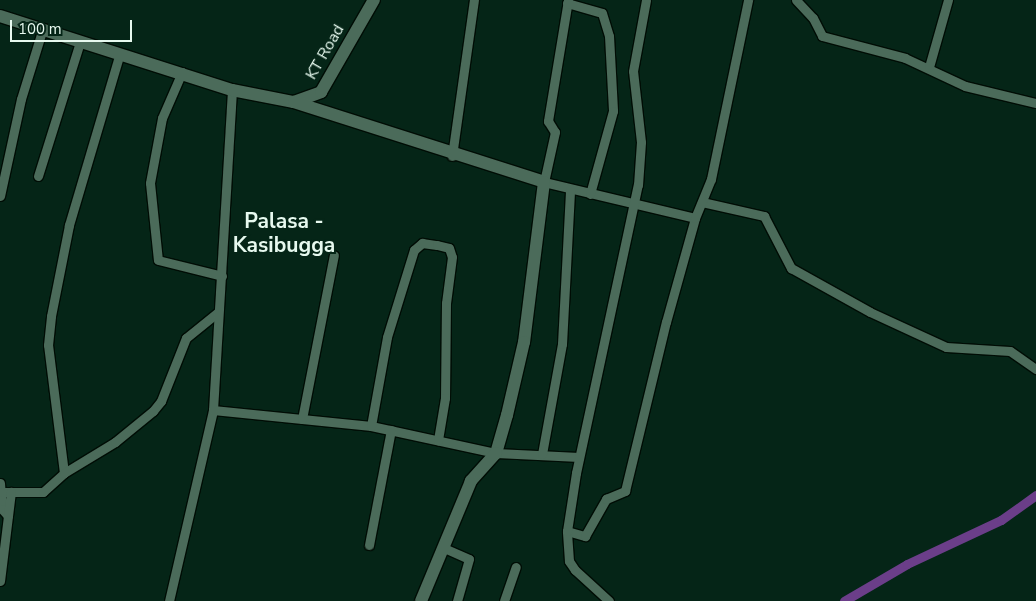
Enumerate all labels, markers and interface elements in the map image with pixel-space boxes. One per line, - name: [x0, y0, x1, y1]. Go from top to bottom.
- scale bar: [12, 10, 135, 42]
- text: 100 m: [18, 19, 62, 39]
- street label: KT Road: [302, 21, 348, 83]
- district label: Palasa - Kasibugga: [233, 208, 335, 258]

